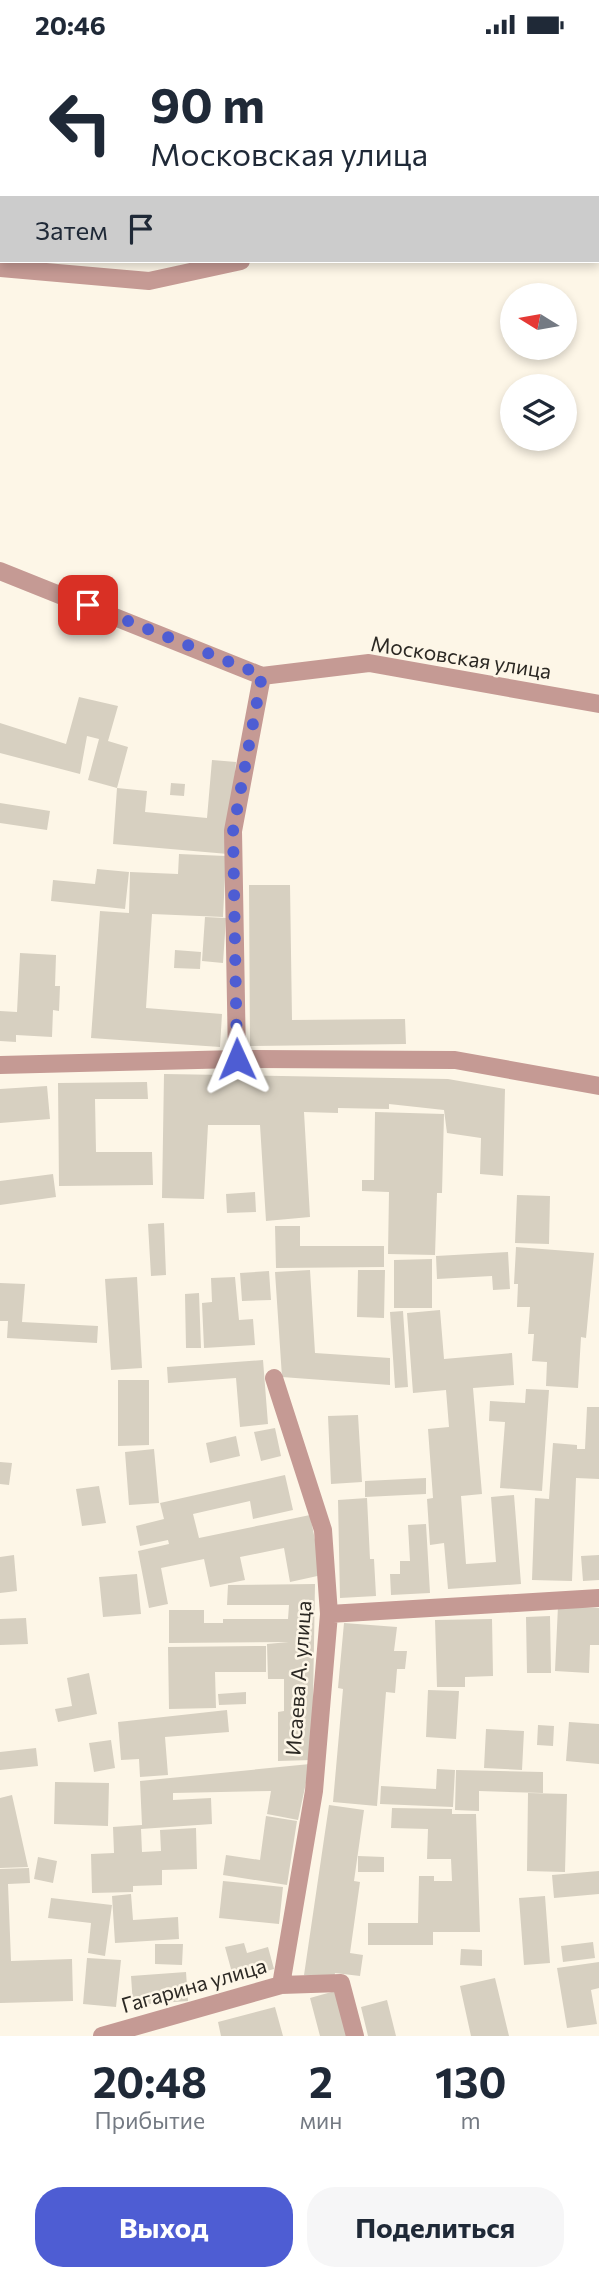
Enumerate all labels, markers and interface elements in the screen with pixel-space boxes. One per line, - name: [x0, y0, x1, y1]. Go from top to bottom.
- text: 20:46: [35, 9, 106, 40]
- text: 90 m: [150, 73, 265, 133]
- icon: left: [35, 77, 126, 168]
- text: Московская улица: [150, 133, 428, 173]
- icon: arrive: [122, 210, 160, 248]
- text: Затем: [35, 214, 108, 245]
- north arrow: [500, 283, 578, 361]
- map controls: [500, 283, 577, 451]
- button: layers: [500, 374, 577, 451]
- pin: [58, 575, 118, 635]
- icon: arrive: [69, 586, 107, 624]
- street label: Московская улица: [369, 630, 553, 683]
- position arrow: [200, 1022, 274, 1096]
- street label: Исаева А. улица: [280, 1600, 315, 1756]
- street label: Гагарина улица: [118, 1952, 269, 2017]
- text: 20:48: [93, 2055, 207, 2107]
- text: 2: [309, 2055, 333, 2107]
- text: 130: [435, 2055, 506, 2107]
- text: Прибытие: [95, 2106, 205, 2134]
- text: мин: [300, 2106, 342, 2134]
- text: m: [461, 2106, 481, 2134]
- button: Выход: [35, 2187, 293, 2267]
- button: Поделиться: [307, 2187, 564, 2267]

